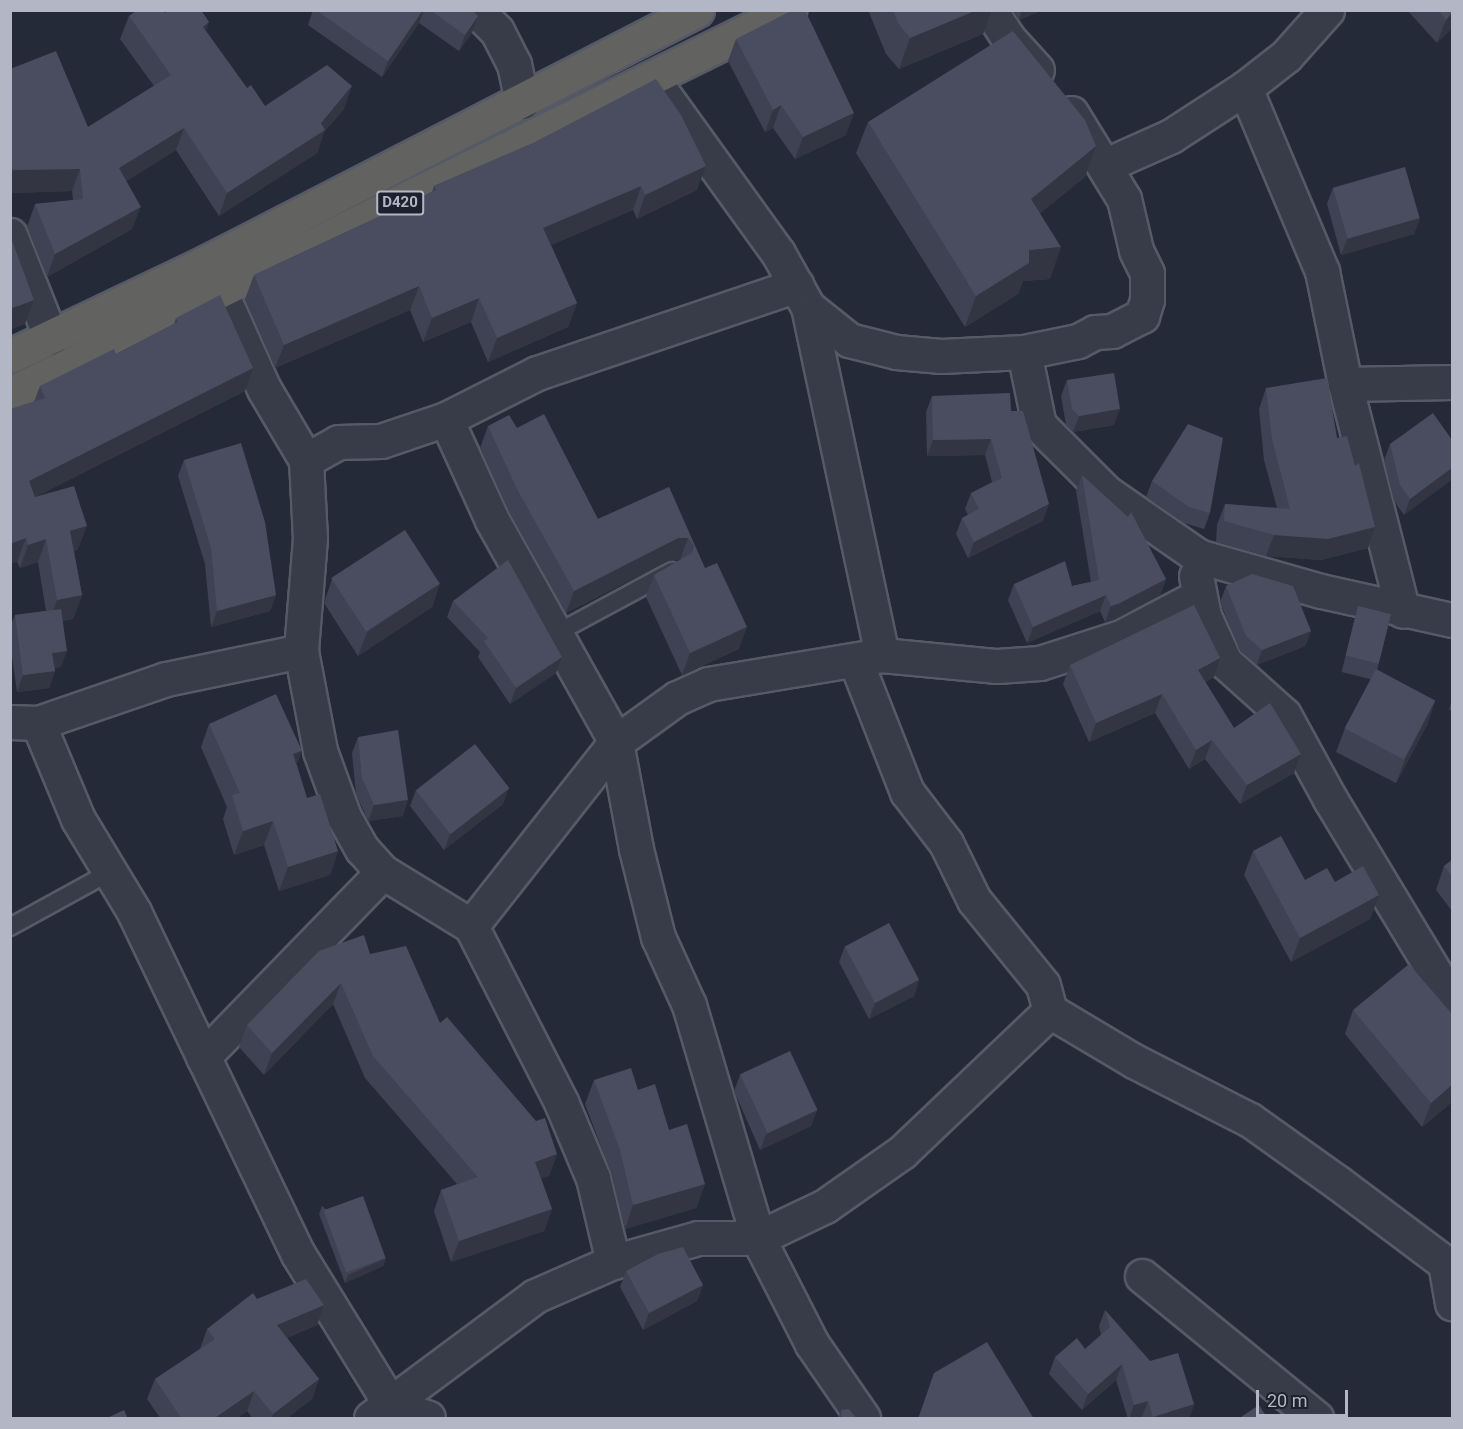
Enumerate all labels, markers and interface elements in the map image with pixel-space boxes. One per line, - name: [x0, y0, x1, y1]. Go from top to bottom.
- road number: D420: [376, 191, 424, 215]
- scale bar: [1259, 1378, 1350, 1416]
- text: 20 m: [1267, 1390, 1307, 1411]

